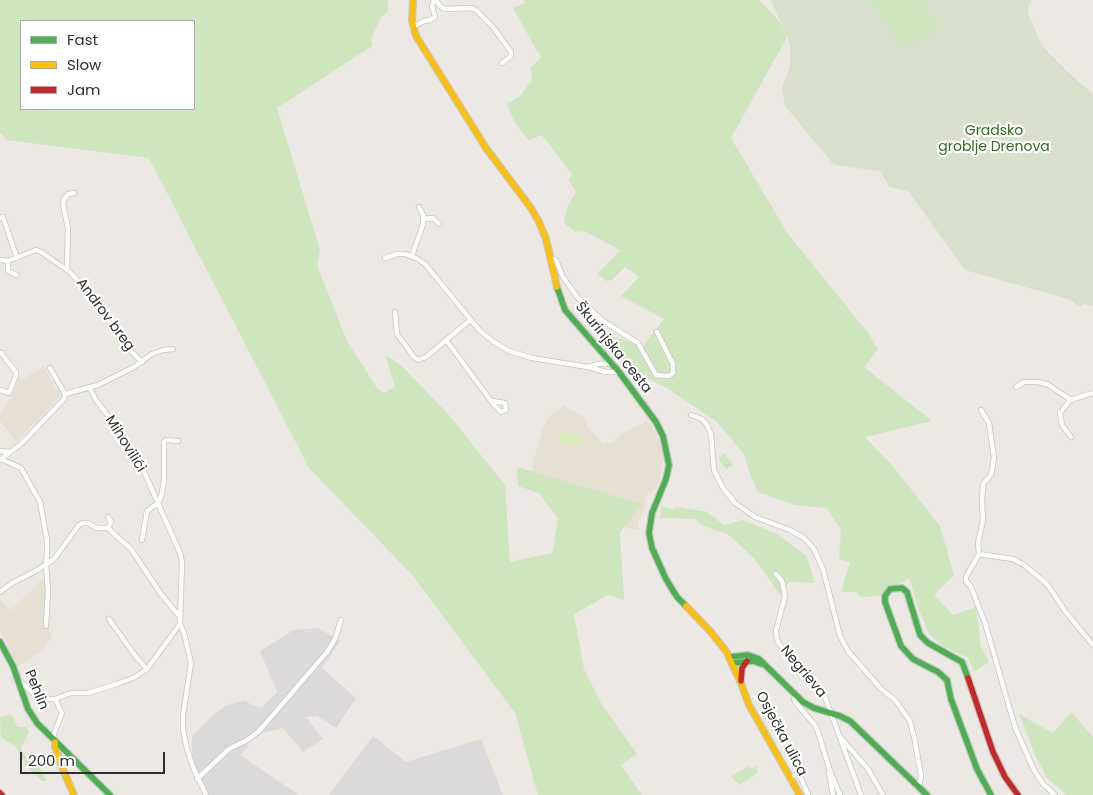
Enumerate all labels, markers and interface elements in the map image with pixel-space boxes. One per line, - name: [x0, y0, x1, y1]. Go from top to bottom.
- legend: [20, 20, 195, 110]
- text: Fast: [67, 29, 98, 50]
- text: Slow: [67, 54, 101, 75]
- text: Jam: [67, 79, 101, 100]
- park label: Gradsko groblje Drenova: [938, 123, 1050, 156]
- street label: Androv breg: [72, 275, 138, 355]
- street label: Škurinjska cesta: [571, 299, 655, 397]
- street label: Mihovilići: [101, 413, 149, 475]
- street label: Negrieva: [776, 643, 830, 701]
- street label: Pehlin: [20, 668, 52, 712]
- street label: Osječka ulica: [752, 689, 810, 779]
- scale bar: [22, 742, 168, 774]
- text: 200 m: [28, 750, 75, 771]

